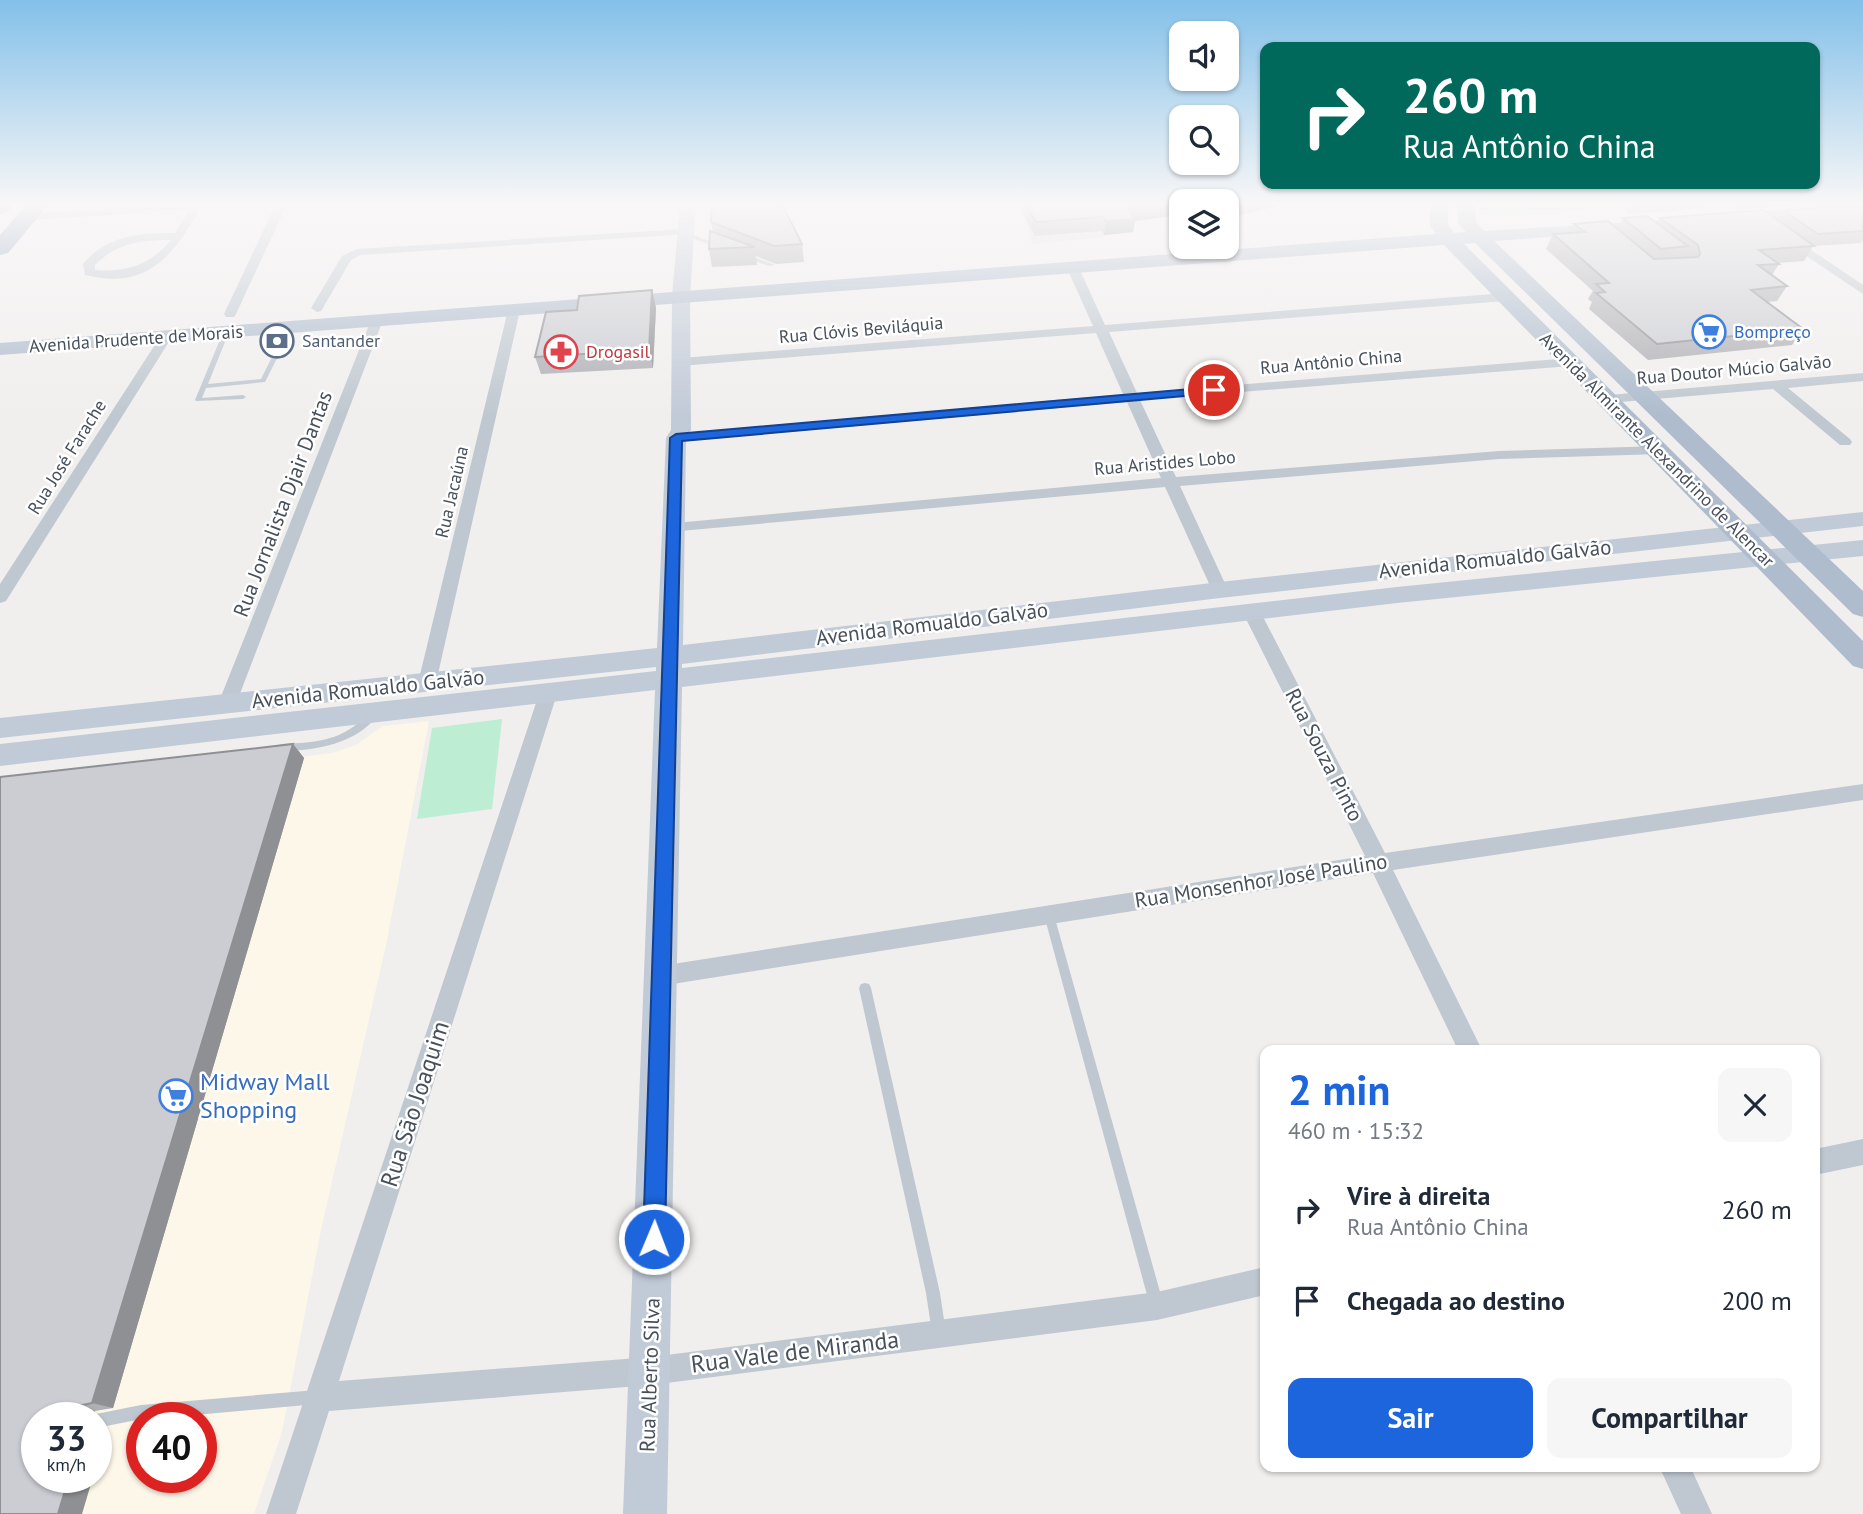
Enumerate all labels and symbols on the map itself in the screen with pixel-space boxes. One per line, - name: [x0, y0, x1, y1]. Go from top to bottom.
- street label: Rua Clóvis Beviláquia: [778, 311, 944, 348]
- supermarket icon: Bompreço: [1690, 313, 1728, 351]
- street label: Avenida Prudente de Morais: [28, 320, 244, 357]
- place label: Bompreço: [1734, 320, 1811, 343]
- bank icon: Santander: [258, 322, 296, 360]
- street label: Avenida Almirante Alexandrino de Alencar: [1535, 327, 1780, 572]
- place label: Santander: [302, 329, 380, 352]
- pharmacy icon: Drogasil: [542, 333, 580, 371]
- place label: Drogasil: [586, 340, 651, 363]
- street label: Rua Antônio China: [1259, 344, 1403, 379]
- street label: Rua Doutor Múcio Galvão: [1636, 350, 1832, 389]
- pin: [1184, 360, 1244, 420]
- street label: Rua Jornalista Djair Dantas: [227, 387, 338, 621]
- street label: Rua José Farache: [22, 395, 111, 518]
- street label: Rua Jacaúna: [430, 444, 473, 540]
- street label: Rua Aristides Lobo: [1093, 445, 1237, 480]
- street label: Avenida Romualdo Galvão: [1377, 533, 1613, 584]
- street label: Avenida Romualdo Galvão: [814, 596, 1049, 651]
- street label: Avenida Romualdo Galvão: [250, 663, 486, 714]
- street label: Rua Souza Pinto: [1279, 684, 1370, 826]
- street label: Rua Monsenhor José Paulino: [1133, 847, 1389, 914]
- street label: Rua São Joaquim: [373, 1017, 456, 1191]
- place label: Midway Mall Shopping: [200, 1066, 330, 1125]
- supermarket icon: Midway Mall Shopping: [157, 1077, 195, 1115]
- position arrow: [617, 1202, 691, 1276]
- street label: Rua Alberto Silva: [633, 1297, 666, 1453]
- street label: Rua Vale de Miranda: [689, 1323, 901, 1380]
- speed limit sign: 40: [126, 1402, 217, 1493]

